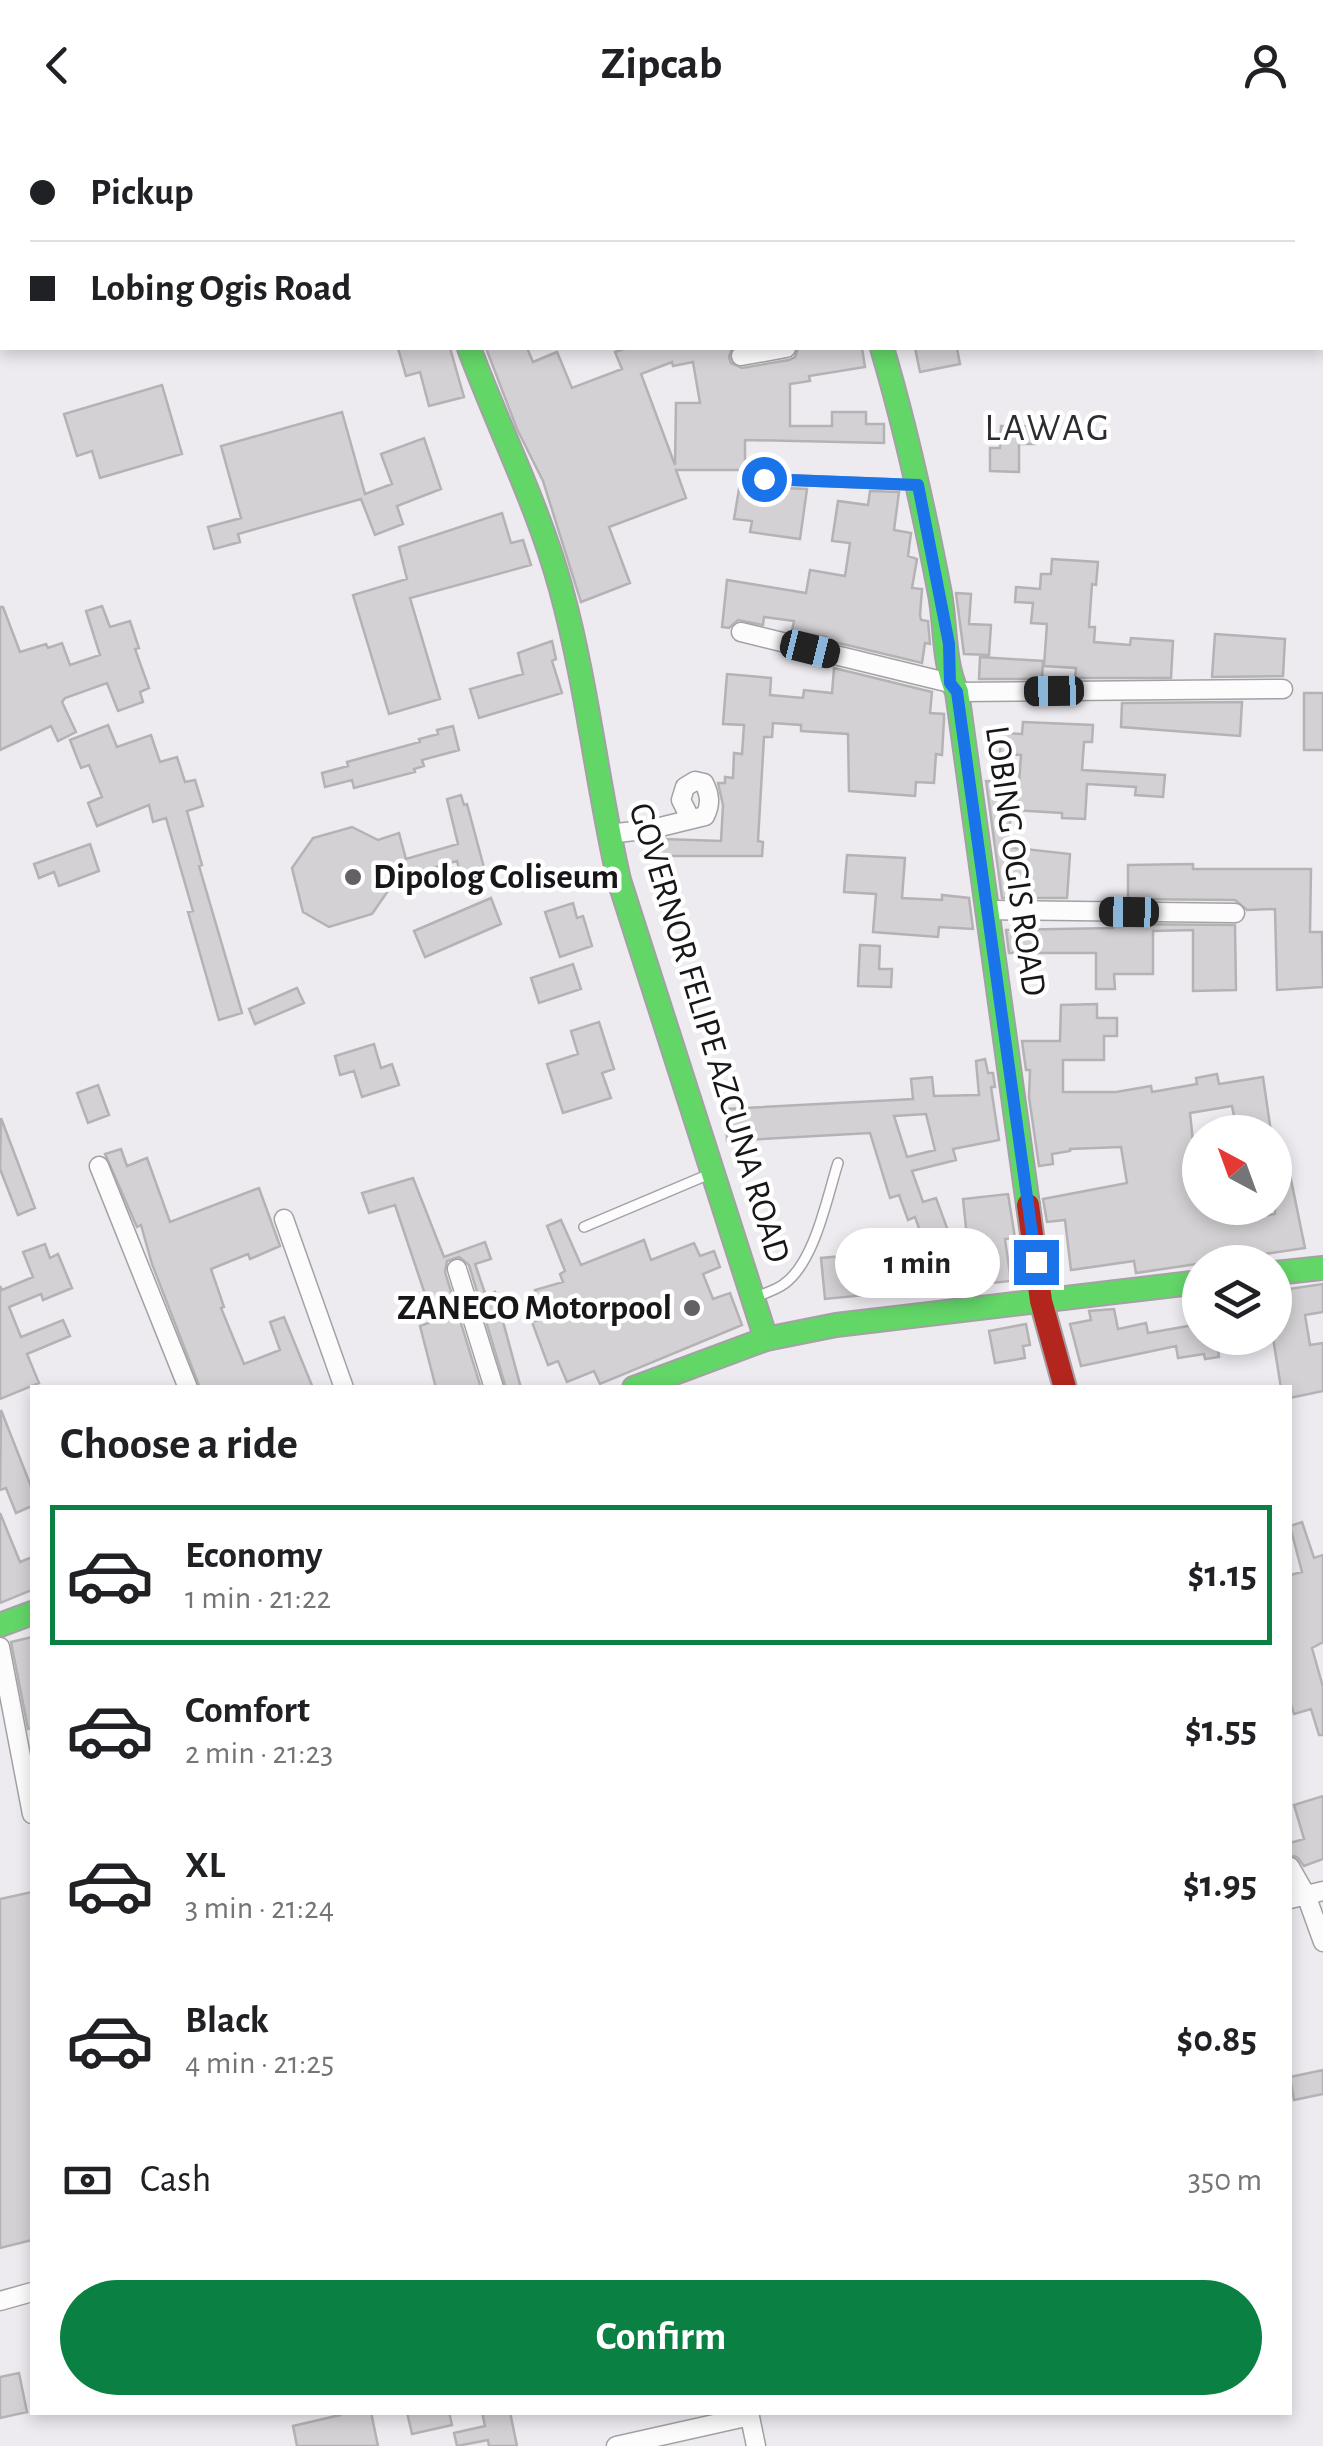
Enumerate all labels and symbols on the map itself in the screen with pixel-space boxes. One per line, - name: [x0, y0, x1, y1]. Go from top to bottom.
- district label: LAWAG: [985, 410, 1111, 448]
- route start: [742, 457, 787, 502]
- car: [777, 627, 843, 671]
- car: [1024, 675, 1084, 707]
- street label: LOBING OGIS ROAD: [979, 724, 1051, 998]
- street label: GOVERNOR FELIPE AZCUNA ROAD: [622, 799, 796, 1267]
- place label: Dipolog Coliseum: [373, 860, 619, 895]
- marker: Dipolog Coliseum: [342, 866, 364, 888]
- car: [1099, 896, 1159, 928]
- north arrow: [1182, 1115, 1292, 1225]
- callout: 1 min: [836, 1227, 1001, 1297]
- route end: [1014, 1240, 1059, 1285]
- place label: ZANECO Motorpool: [397, 1291, 672, 1326]
- marker: ZANECO Motorpool: [681, 1297, 703, 1319]

